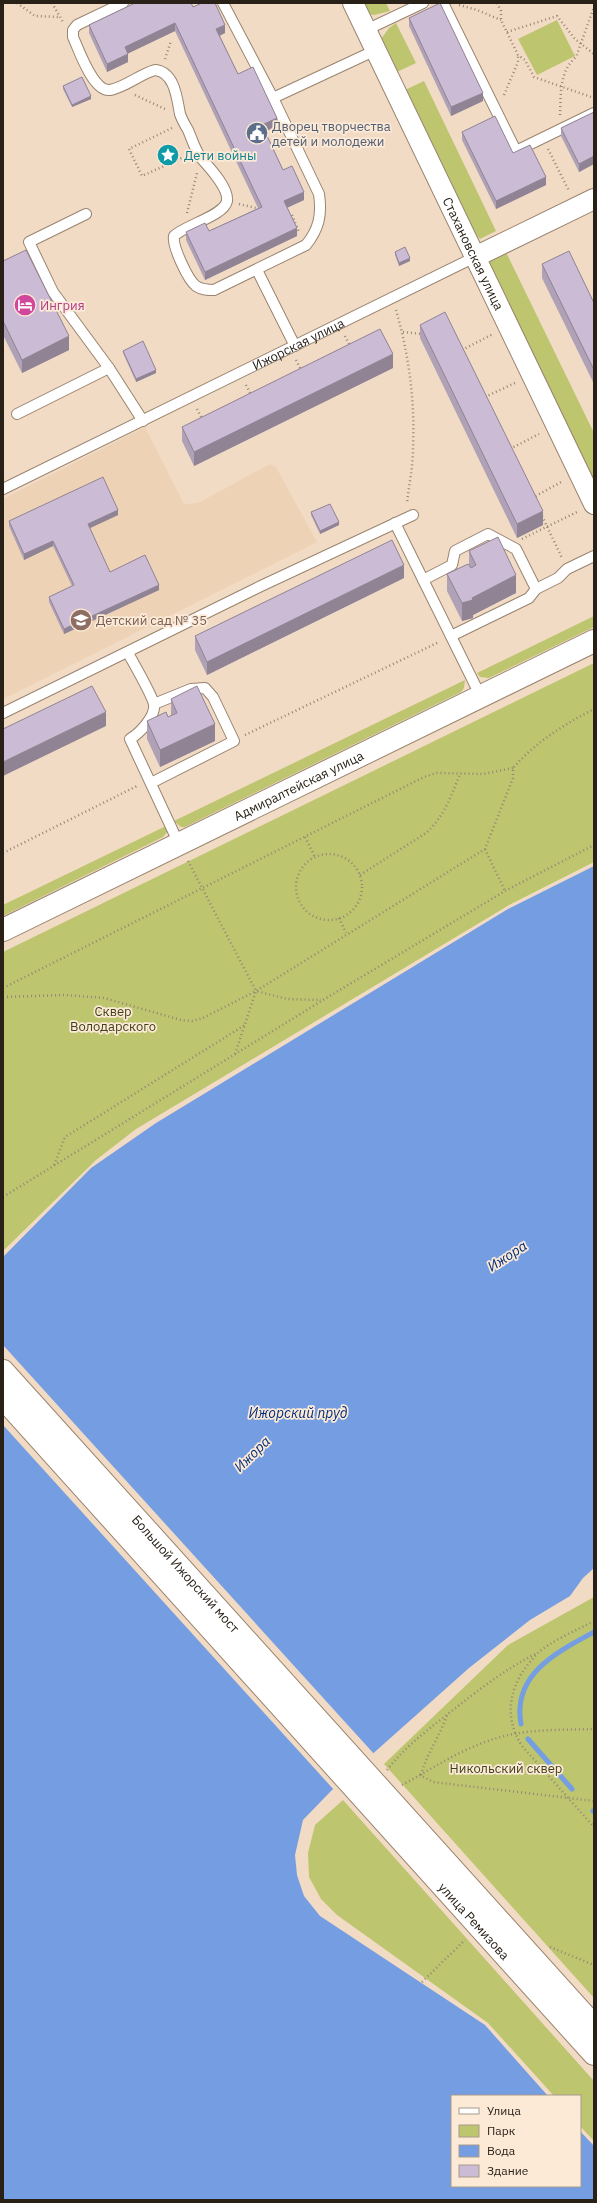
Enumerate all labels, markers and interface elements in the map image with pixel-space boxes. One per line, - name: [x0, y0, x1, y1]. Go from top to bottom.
- place label: Дворец творчества детей и молодежи: [272, 118, 391, 150]
- public building icon: Дворец творчества детей и молодежи: [244, 120, 270, 146]
- place icon: Дети войны: [155, 142, 181, 168]
- place label: Дети войны: [184, 147, 256, 164]
- street label: Стахановская улица: [439, 194, 507, 313]
- hotel icon: Ингрия: [12, 292, 38, 318]
- place label: Ингрия: [40, 297, 85, 314]
- street label: Ижорская улица: [250, 315, 347, 374]
- school or university icon: Детский сад № 35: [68, 607, 94, 633]
- place label: Детский сад № 35: [96, 612, 207, 629]
- street label: Адмиралтейская улица: [231, 747, 367, 825]
- park label: Сквер Володарского: [70, 1003, 156, 1035]
- water label: Ижора: [484, 1237, 530, 1275]
- water label: Ижорский пруд: [248, 1404, 348, 1422]
- water label: Ижора: [230, 1432, 274, 1476]
- street label: Большой Ижорский мост: [128, 1512, 243, 1637]
- park label: Никольский сквер: [450, 1760, 562, 1777]
- street label: улица Ремизова: [435, 1879, 513, 1964]
- legend: [451, 2095, 581, 2187]
- text: Улица: [487, 2103, 521, 2118]
- text: Парк: [487, 2123, 516, 2138]
- text: Вода: [487, 2143, 516, 2158]
- text: Здание: [487, 2163, 529, 2178]

